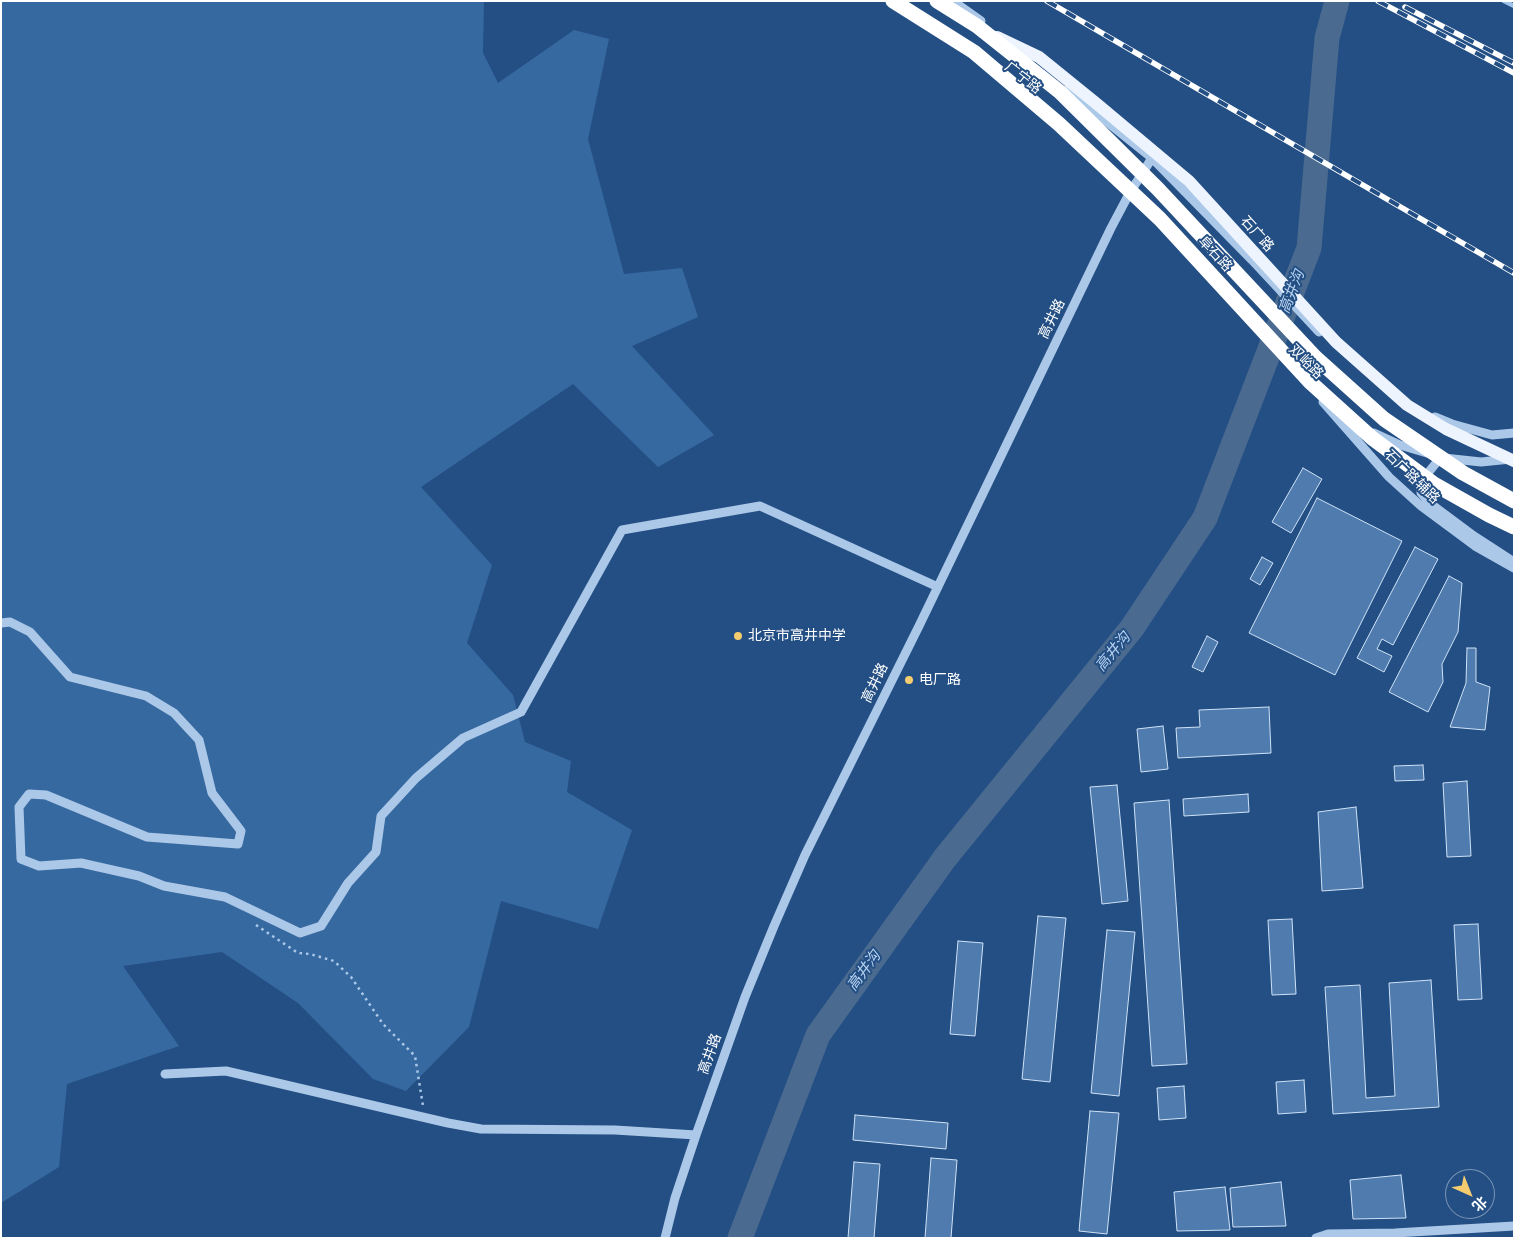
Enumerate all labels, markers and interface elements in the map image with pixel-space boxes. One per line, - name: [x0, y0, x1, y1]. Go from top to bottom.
- street label: 广宁路: [1001, 58, 1045, 98]
- street label: 石广路: [1237, 213, 1277, 255]
- street label: 阜石路: [1195, 233, 1235, 275]
- water label: 高井沟: [1276, 268, 1308, 316]
- street label: 高井路: [1035, 296, 1069, 342]
- street label: 双峪路: [1285, 341, 1327, 383]
- street label: 石广路辅路: [1381, 447, 1443, 507]
- place label: 北京市高井中学: [748, 628, 846, 644]
- water label: 高井沟: [1092, 629, 1134, 675]
- marker: 北京市高井中学: [732, 630, 744, 642]
- street label: 高井路: [858, 660, 892, 706]
- place label: 电厂路: [919, 672, 961, 688]
- marker: 电厂路: [903, 674, 915, 686]
- water label: 高井沟: [843, 948, 885, 994]
- street label: 高井路: [695, 1031, 725, 1077]
- north arrow: [1445, 1169, 1495, 1219]
- text: 北: [1468, 1193, 1491, 1215]

